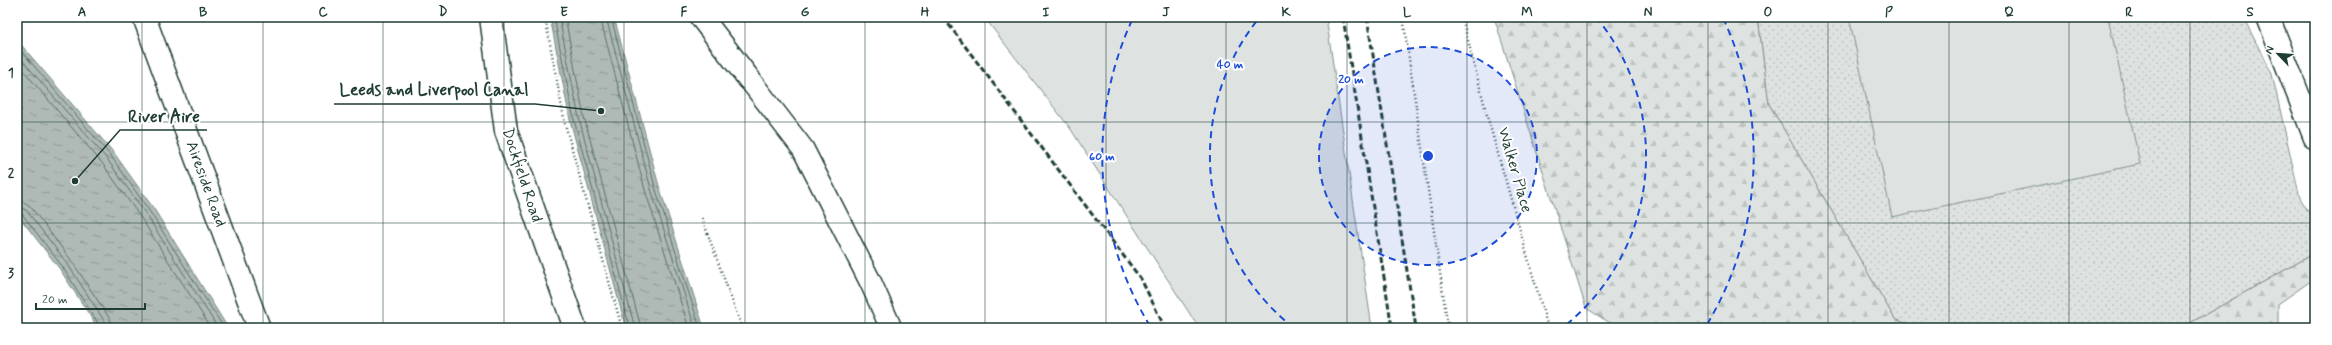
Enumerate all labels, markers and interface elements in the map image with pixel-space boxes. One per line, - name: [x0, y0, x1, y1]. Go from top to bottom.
- text: A: [78, 4, 86, 21]
- text: B: [199, 4, 208, 21]
- text: C: [318, 4, 328, 21]
- text: D: [439, 4, 448, 21]
- text: E: [560, 4, 568, 21]
- text: F: [681, 4, 688, 21]
- text: G: [801, 4, 810, 21]
- text: H: [921, 4, 930, 21]
- text: I: [1043, 4, 1050, 21]
- text: J: [1162, 4, 1170, 21]
- text: K: [1281, 4, 1291, 21]
- text: L: [1403, 4, 1412, 21]
- text: M: [1521, 4, 1533, 21]
- text: N: [1644, 4, 1653, 21]
- text: O: [1764, 4, 1773, 21]
- text: P: [1885, 4, 1893, 21]
- text: Q: [2004, 4, 2014, 21]
- text: R: [2125, 4, 2133, 21]
- text: S: [2246, 4, 2254, 21]
- north arrow: [2258, 34, 2298, 74]
- text: N: [2262, 44, 2278, 56]
- text: 40 m: [1217, 57, 1244, 73]
- text: 1: [8, 65, 14, 82]
- text: 20 m: [1338, 72, 1364, 88]
- callout: Leeds and Liverpool Canal: [334, 75, 535, 104]
- text: Leeds and Liverpool Canal: [339, 79, 529, 101]
- callout: River Aire: [120, 101, 207, 130]
- text: River Aire: [128, 106, 200, 128]
- street label: Dockfield Road: [497, 125, 547, 225]
- street label: Walker Place: [1493, 125, 1537, 215]
- street label: Aireside Road: [181, 138, 231, 230]
- text: 60 m: [1089, 149, 1115, 165]
- centre of rings: [1421, 149, 1435, 163]
- text: 2: [8, 165, 15, 182]
- text: 3: [8, 265, 14, 282]
- scale bar: [36, 285, 145, 311]
- text: 20 m: [42, 292, 68, 308]

